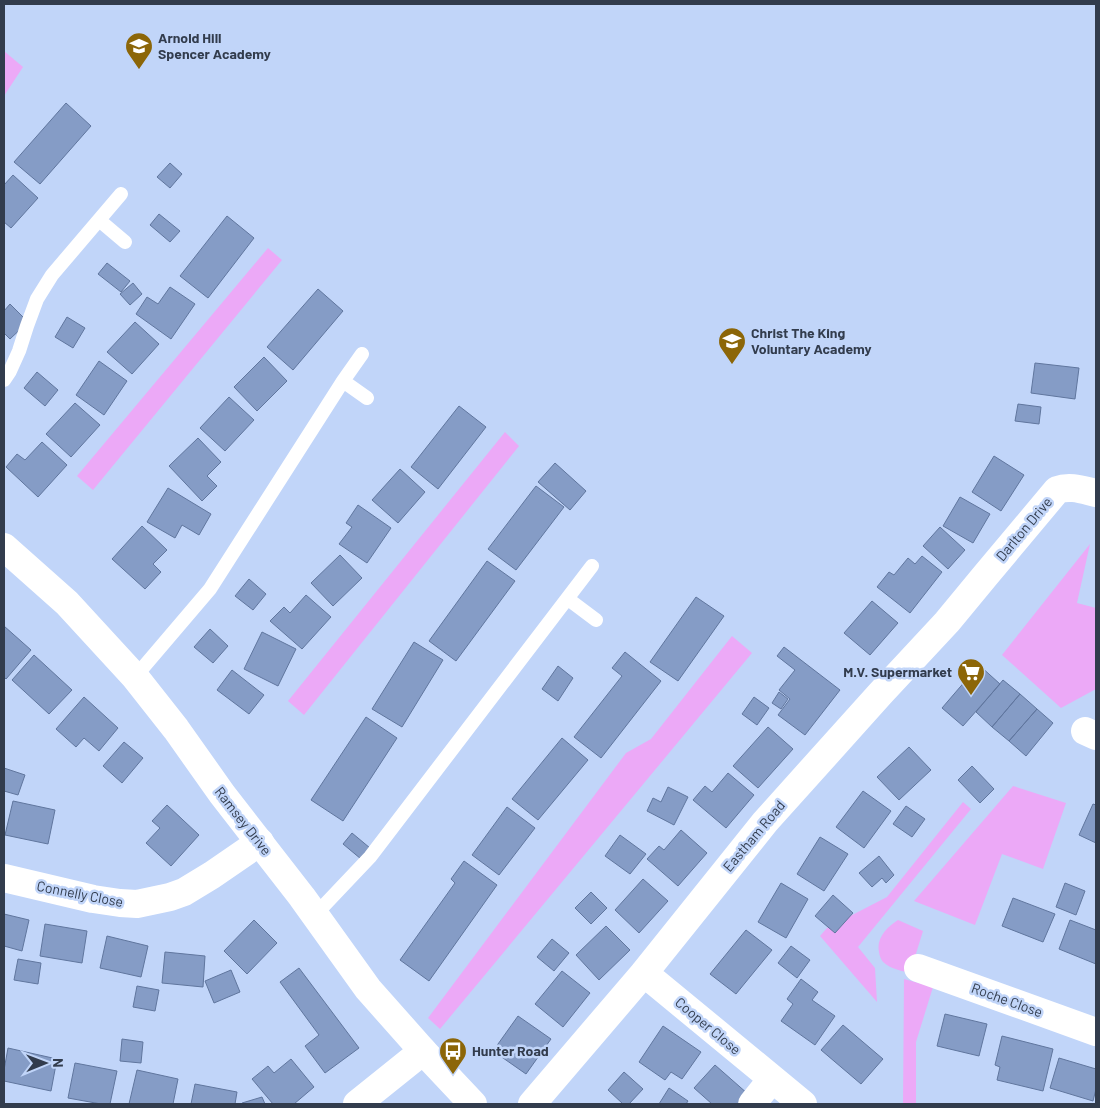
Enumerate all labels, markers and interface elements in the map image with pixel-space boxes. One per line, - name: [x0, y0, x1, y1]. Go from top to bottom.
- place label: Arnold Hill Spencer Academy: [158, 29, 271, 62]
- school or university icon: Arnold Hill Spencer Academy: [124, 31, 154, 70]
- place label: Christ The King Voluntary Academy: [751, 324, 872, 357]
- school or university icon: Christ The King Voluntary Academy: [717, 326, 747, 365]
- street label: Darlton Drive: [992, 493, 1055, 564]
- supermarket icon: M.V. Supermarket: [956, 657, 986, 696]
- place label: M.V. Supermarket: [843, 663, 952, 680]
- street label: Ramsey Drive: [212, 783, 275, 858]
- street label: Eastham Road: [719, 797, 788, 875]
- street label: Connelly Close: [35, 877, 125, 910]
- street label: Roche Close: [969, 979, 1045, 1020]
- street label: Cooper Close: [672, 993, 745, 1058]
- bus stop icon: Hunter Road: [438, 1036, 468, 1075]
- north arrow: [20, 1038, 70, 1088]
- place label: Hunter Road: [472, 1042, 549, 1059]
- text: N: [50, 1058, 67, 1068]

